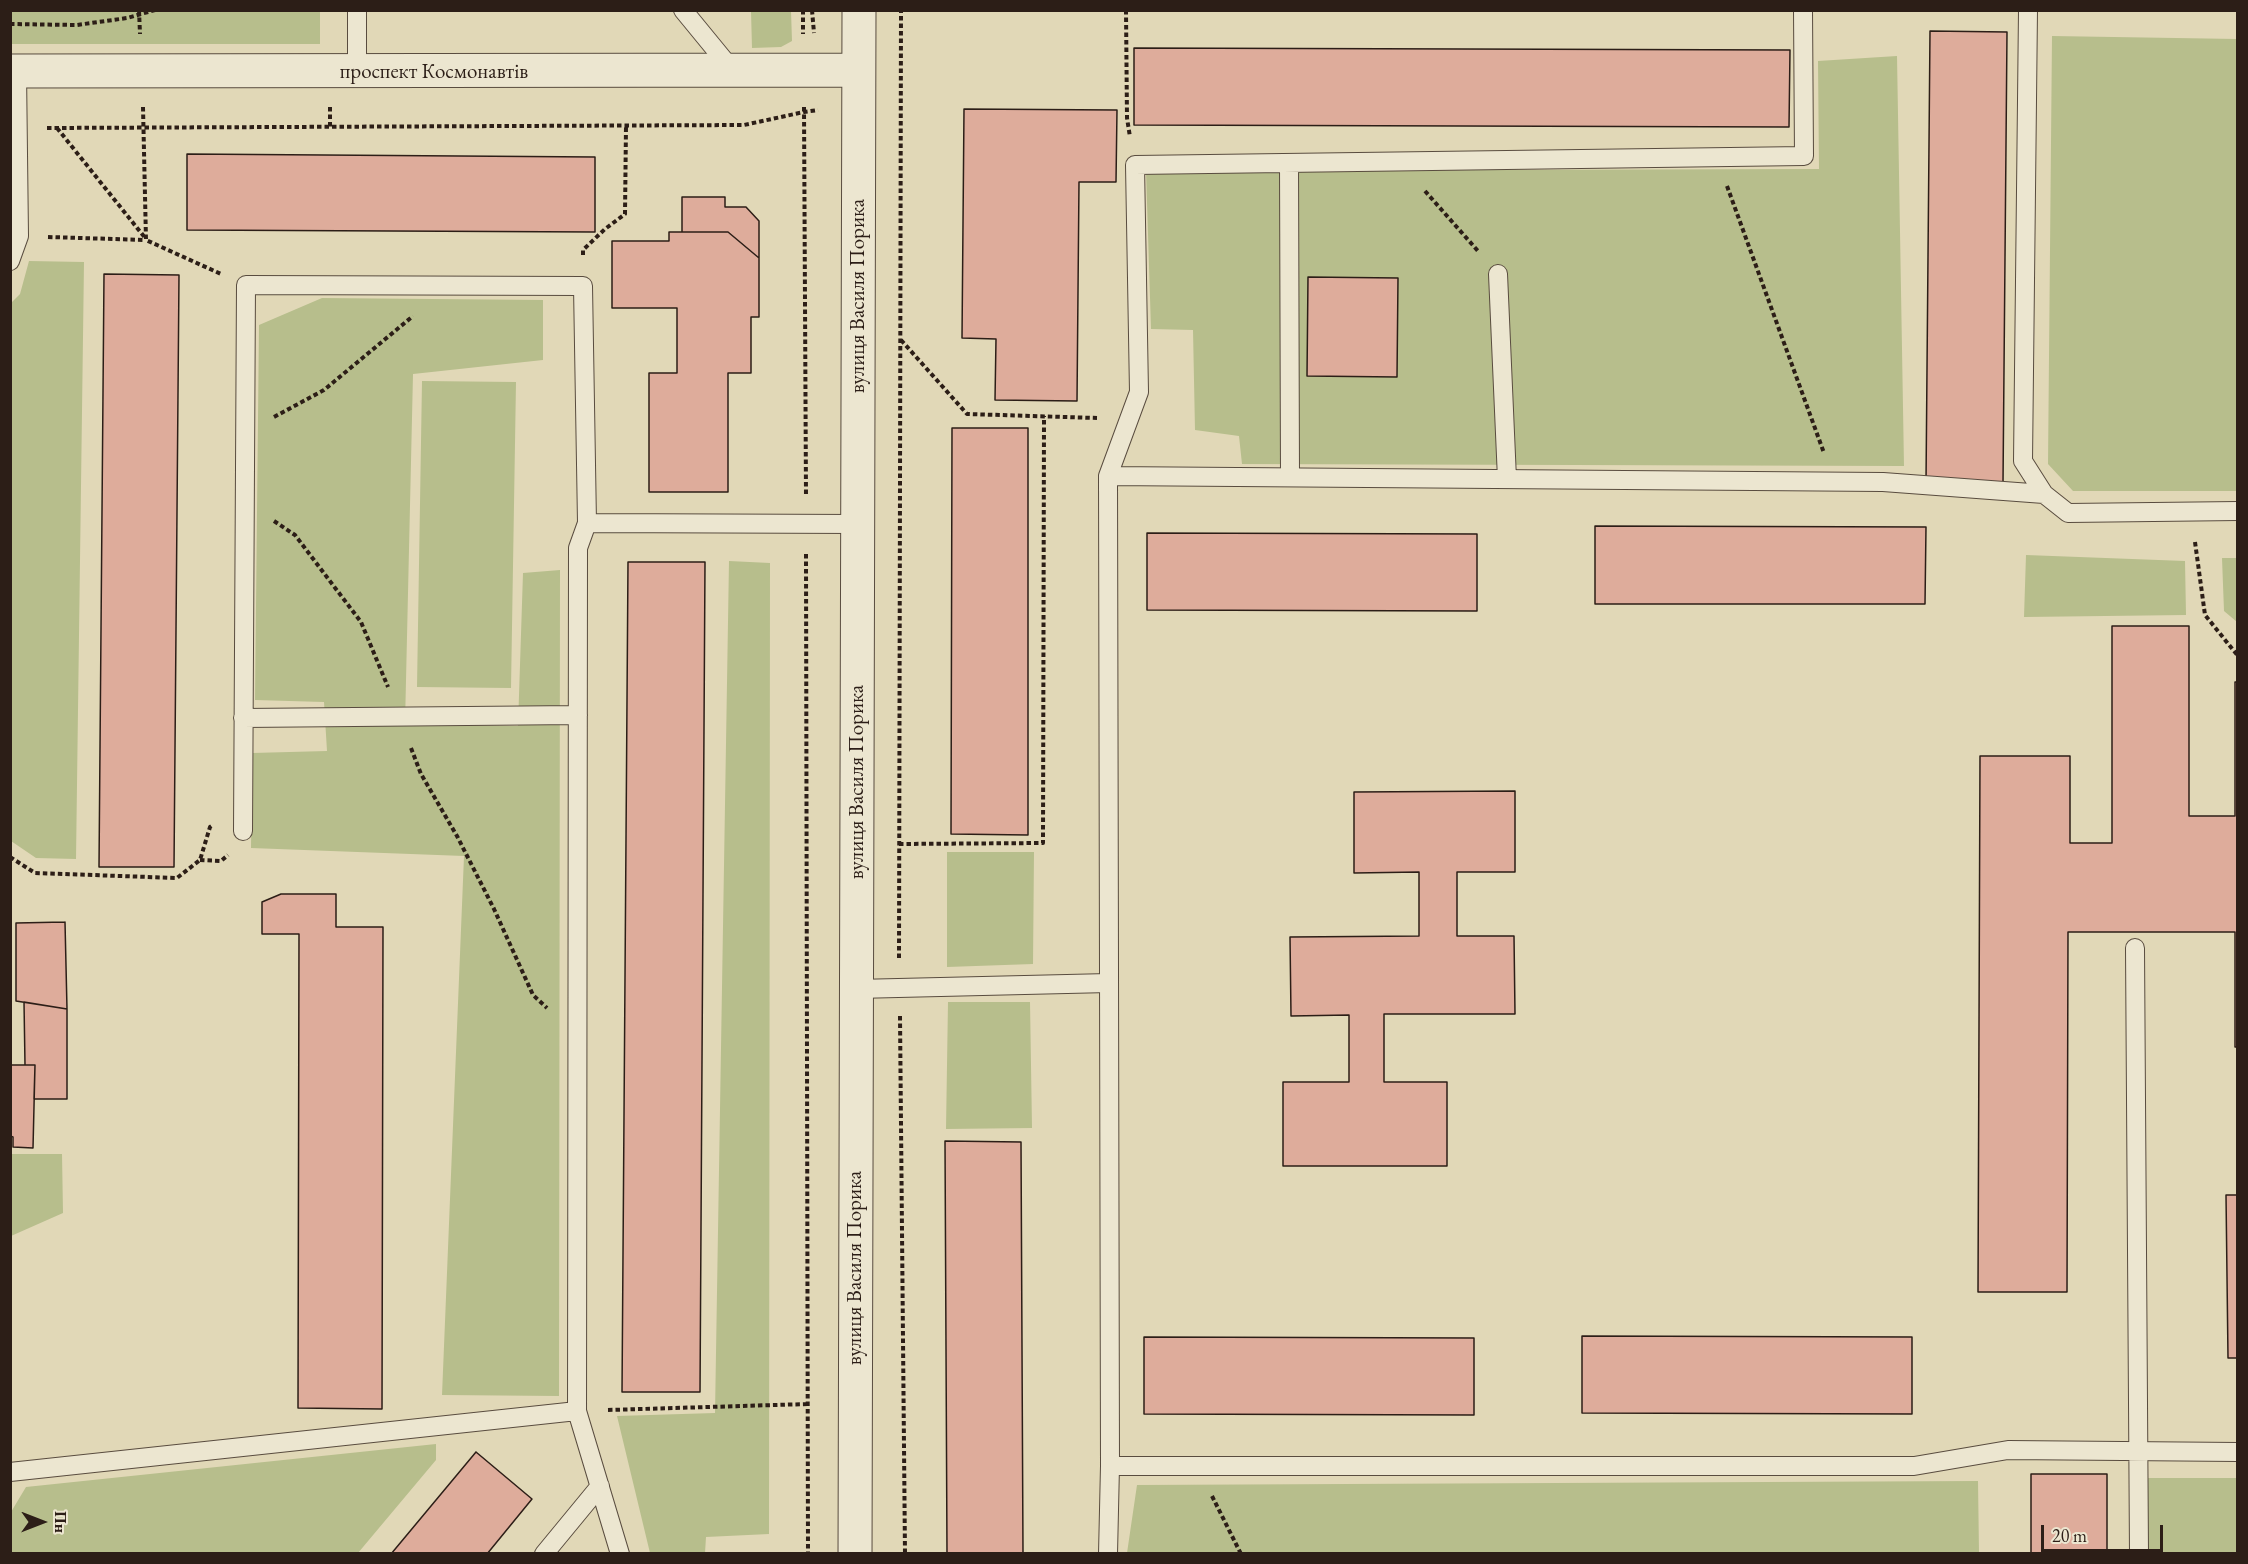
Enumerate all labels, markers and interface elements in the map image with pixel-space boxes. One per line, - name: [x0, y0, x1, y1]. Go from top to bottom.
- street label: проспект Космонавтів: [340, 59, 528, 85]
- street label: вулиця Василя Порика: [845, 199, 871, 393]
- street label: вулиця Василя Порика: [844, 685, 870, 879]
- street label: вулиця Василя Порика: [842, 1171, 868, 1365]
- north arrow: [12, 1492, 72, 1552]
- text: Пн: [50, 1511, 71, 1533]
- scale bar: [2044, 1513, 2166, 1551]
- text: 20 m: [2052, 1524, 2087, 1547]

